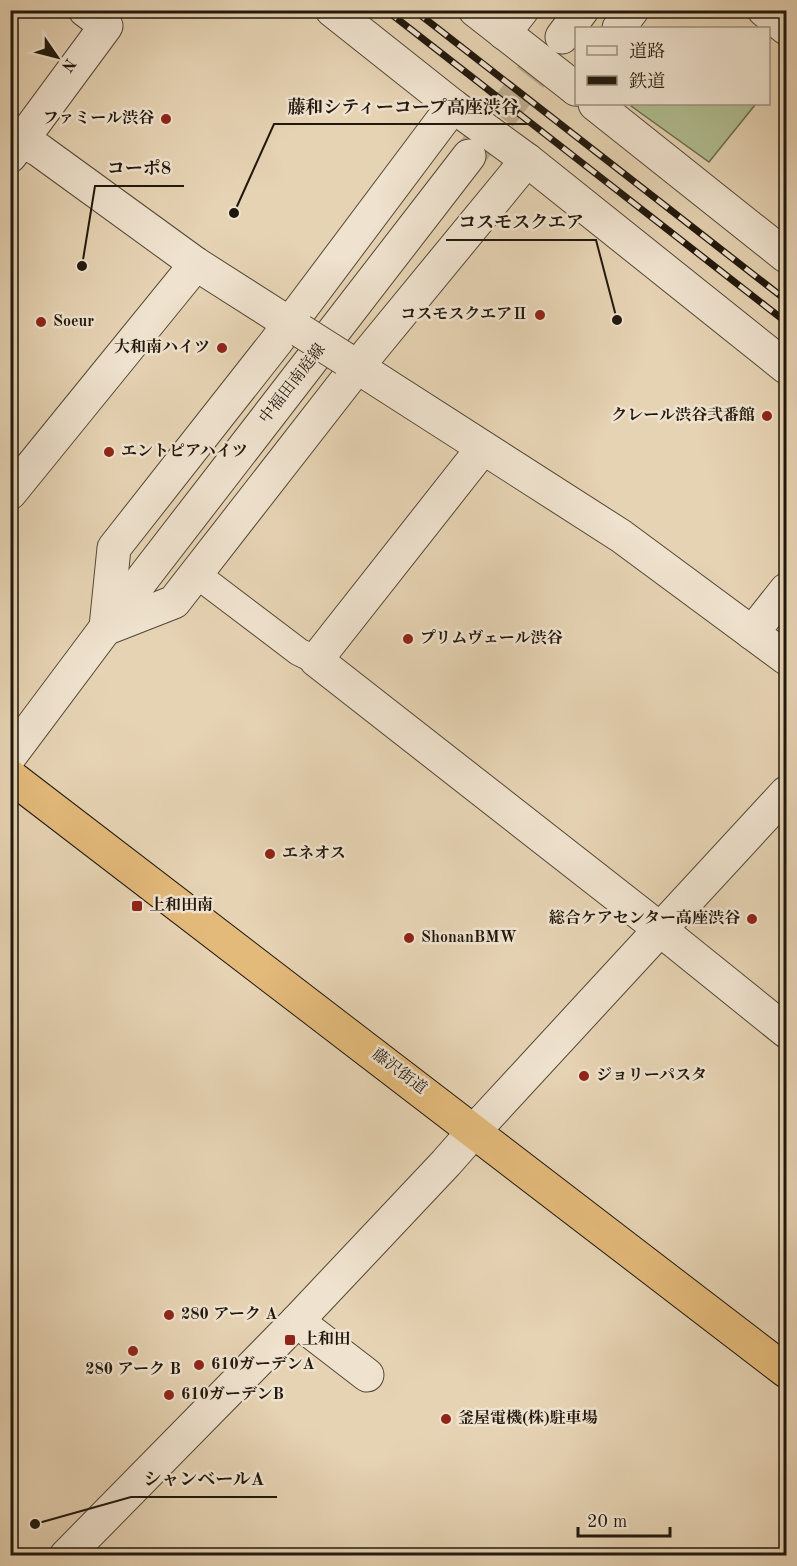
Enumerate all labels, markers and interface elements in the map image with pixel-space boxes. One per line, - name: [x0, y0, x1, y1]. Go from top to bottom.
- north arrow: [27, 27, 87, 87]
- legend: [575, 27, 770, 105]
- text: 道路: [629, 41, 665, 61]
- text: N: [57, 55, 78, 75]
- text: 鉄道: [629, 71, 665, 91]
- callout: 藤和シティーコープ高座渋谷: [274, 88, 532, 124]
- text: 藤和シティーコープ高座渋谷: [287, 97, 519, 117]
- place label: ファミール渋谷: [43, 109, 154, 127]
- marker: ファミール渋谷: [159, 112, 173, 126]
- callout: コーポ8: [95, 150, 184, 186]
- text: コーポ8: [107, 159, 171, 178]
- callout: コスモスクエア: [446, 204, 596, 240]
- text: コスモスクエア: [458, 213, 584, 232]
- place label: コスモスクエアⅡ: [400, 306, 528, 323]
- marker: コスモスクエアⅡ: [533, 308, 547, 322]
- place label: Soeur: [53, 314, 94, 330]
- marker: Soeur: [34, 315, 48, 329]
- place label: 大和南ハイツ: [114, 338, 210, 356]
- street label: 中福田南庭線: [256, 340, 329, 427]
- marker: 大和南ハイツ: [215, 341, 229, 355]
- place label: クレール渋谷弐番館: [611, 406, 755, 424]
- marker: クレール渋谷弐番館: [760, 409, 774, 423]
- place label: エントピアハイツ: [121, 443, 248, 460]
- marker: エントピアハイツ: [102, 445, 116, 459]
- place label: プリムヴェール渋谷: [420, 629, 562, 647]
- marker: プリムヴェール渋谷: [401, 632, 415, 646]
- place label: エネオス: [282, 844, 346, 862]
- marker: エネオス: [263, 847, 277, 861]
- place label: 上和田南: [149, 896, 213, 914]
- marker: 上和田南: [130, 899, 144, 913]
- place label: 総合ケアセンター高座渋谷: [549, 909, 740, 927]
- marker: 総合ケアセンター高座渋谷: [745, 912, 759, 926]
- place label: ShonanBMW: [421, 930, 517, 946]
- marker: ShonanBMW: [402, 931, 416, 945]
- street label: 藤沢街道: [369, 1045, 431, 1098]
- place label: ジョリーパスタ: [596, 1066, 707, 1084]
- marker: ジョリーパスタ: [577, 1069, 591, 1083]
- place label: 280 アーク A: [181, 1306, 277, 1323]
- marker: 280 アーク A: [162, 1308, 176, 1322]
- place label: 上和田: [302, 1330, 350, 1348]
- marker: 上和田: [283, 1333, 297, 1347]
- marker: 280 アーク B: [126, 1344, 140, 1358]
- place label: 610ガーデンA: [211, 1356, 315, 1373]
- marker: 610ガーデンA: [192, 1358, 206, 1372]
- place label: 280 アーク B: [85, 1361, 181, 1378]
- place label: 610ガーデンB: [181, 1386, 284, 1403]
- marker: 610ガーデンB: [162, 1388, 176, 1402]
- place label: 釜屋電機(株)駐車場: [458, 1409, 598, 1427]
- marker: 釜屋電機(株)駐車場: [439, 1412, 453, 1426]
- callout: シャンベールA: [131, 1461, 277, 1497]
- text: シャンベールA: [144, 1471, 265, 1489]
- scale bar: [578, 1500, 670, 1538]
- text: 20 m: [587, 1513, 627, 1531]

